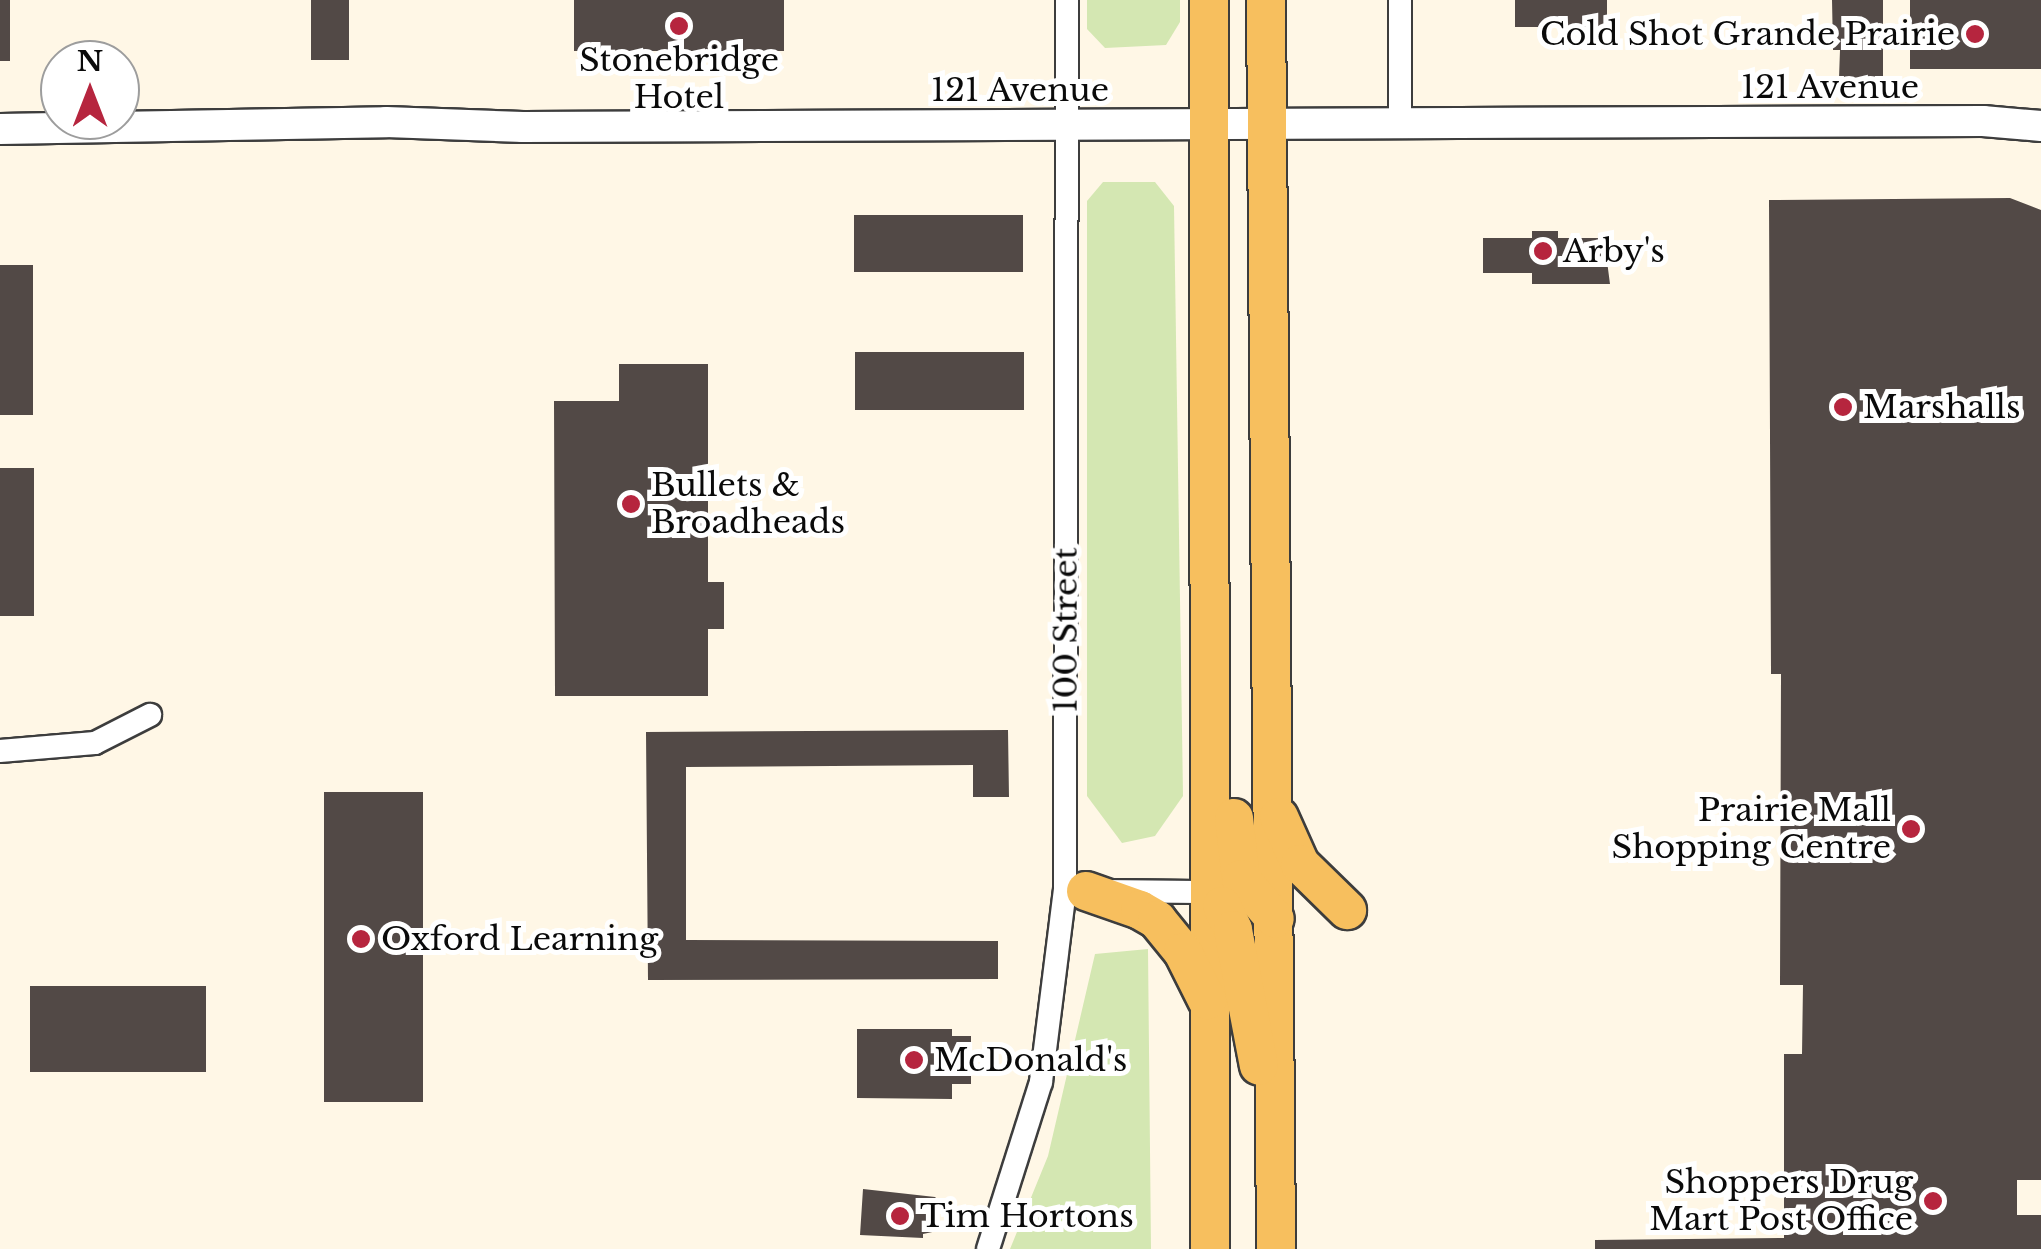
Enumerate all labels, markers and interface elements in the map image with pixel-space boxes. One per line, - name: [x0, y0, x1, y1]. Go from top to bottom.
- marker: Stonebridge Hotel: [668, 15, 690, 37]
- place label: Cold Shot Grande Prairie: [1540, 15, 1955, 53]
- marker: Cold Shot Grande Prairie: [1964, 23, 1986, 45]
- north arrow: [40, 40, 140, 140]
- place label: Stonebridge Hotel: [579, 42, 779, 117]
- text: N: [77, 44, 103, 79]
- street label: 121 Avenue: [1740, 68, 1920, 106]
- street label: 121 Avenue: [930, 71, 1110, 109]
- place label: Arby's: [1563, 232, 1665, 270]
- marker: Arby's: [1532, 240, 1554, 262]
- place label: Marshalls: [1863, 388, 2020, 426]
- marker: Marshalls: [1832, 396, 1854, 418]
- place label: Bullets & Broadheads: [651, 467, 845, 542]
- marker: Bullets & Broadheads: [620, 493, 642, 515]
- street label: 100 Street: [1047, 547, 1085, 713]
- place label: Prairie Mall Shopping Centre: [1611, 792, 1891, 867]
- marker: Prairie Mall Shopping Centre: [1900, 818, 1922, 840]
- place label: Oxford Learning: [381, 920, 658, 958]
- marker: Oxford Learning: [350, 928, 372, 950]
- place label: McDonald's: [934, 1041, 1127, 1079]
- marker: McDonald's: [903, 1049, 925, 1071]
- place label: Shoppers Drug Mart Post Office: [1649, 1164, 1913, 1239]
- marker: Shoppers Drug Mart Post Office: [1922, 1190, 1944, 1212]
- place label: Tim Hortons: [920, 1197, 1134, 1235]
- marker: Tim Hortons: [889, 1205, 911, 1227]

